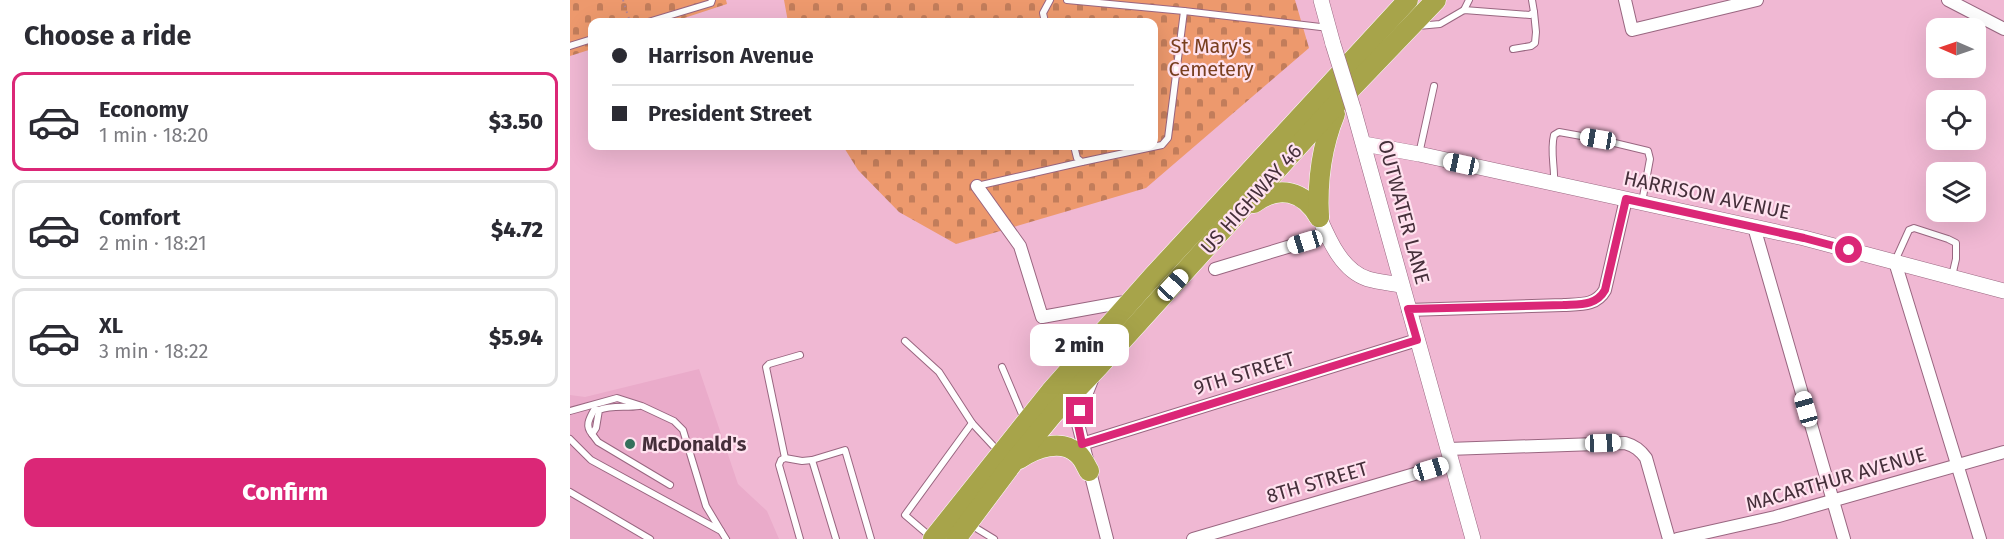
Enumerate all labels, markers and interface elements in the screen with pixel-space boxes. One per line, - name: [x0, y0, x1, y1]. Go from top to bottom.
- north arrow: [1926, 18, 1986, 78]
- map controls: [1926, 18, 1986, 222]
- text: Choose a ride: [24, 20, 191, 52]
- park label: St Mary's Cemetery: [1168, 34, 1254, 81]
- text: Harrison Avenue: [648, 42, 814, 69]
- button: locate: [1926, 90, 1986, 150]
- icon: car: [27, 95, 81, 149]
- text: Economy: [99, 96, 188, 123]
- text: President Street: [648, 100, 812, 127]
- text: $3.50: [489, 108, 543, 135]
- text: 1 min · 18:20: [99, 123, 208, 147]
- car: [1579, 127, 1617, 151]
- street label: OUTWATER LANE: [1373, 137, 1435, 287]
- street label: US HIGHWAY 46: [1195, 139, 1307, 259]
- car: [1442, 151, 1480, 177]
- button: layers: [1926, 162, 1986, 222]
- street label: HARRISON AVENUE: [1622, 166, 1792, 224]
- icon: car: [27, 203, 81, 257]
- text: Comfort: [99, 204, 180, 231]
- text: $4.72: [491, 216, 543, 243]
- car: [1285, 228, 1325, 256]
- text: 2 min · 18:21: [99, 231, 207, 255]
- route start: [1835, 236, 1862, 263]
- car: [1154, 266, 1192, 304]
- icon: car: [27, 311, 81, 365]
- text: XL: [99, 312, 123, 339]
- text: $5.94: [489, 324, 543, 351]
- callout: 2 min: [1030, 324, 1130, 366]
- text: 2 min: [1055, 333, 1104, 357]
- text: 3 min · 18:22: [99, 339, 208, 363]
- street label: 9TH STREET: [1191, 346, 1298, 400]
- car: [1792, 389, 1820, 429]
- route end: [1066, 397, 1093, 424]
- place label: McDonald's: [642, 432, 747, 456]
- car: [1585, 433, 1621, 453]
- marker: McDonald's: [623, 437, 637, 451]
- street label: MACARTHUR AVENUE: [1743, 442, 1929, 516]
- car: [1411, 455, 1451, 483]
- street label: 8TH STREET: [1263, 456, 1371, 508]
- button: Confirm: [24, 458, 546, 527]

